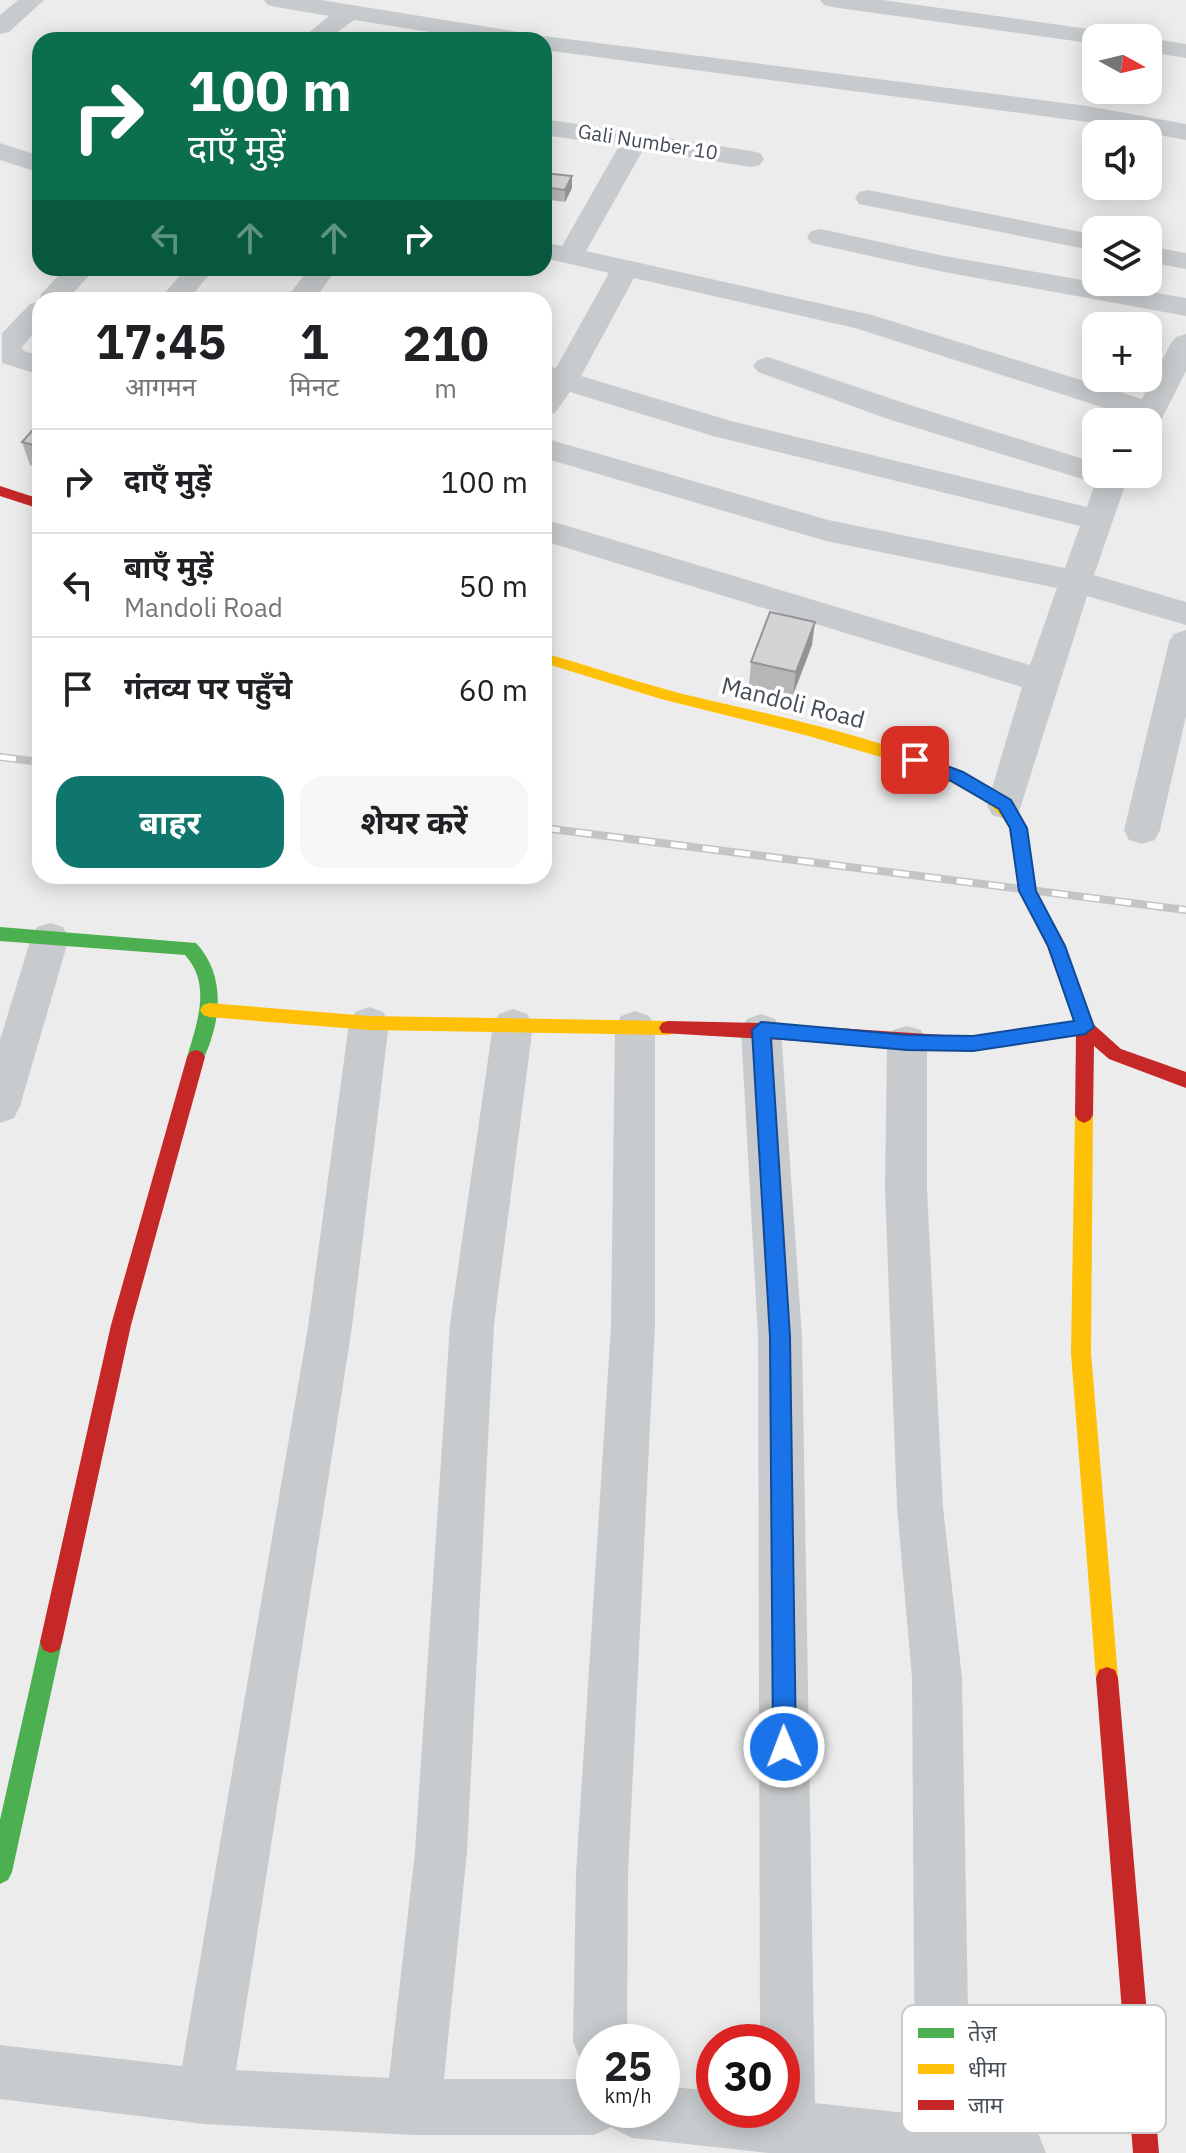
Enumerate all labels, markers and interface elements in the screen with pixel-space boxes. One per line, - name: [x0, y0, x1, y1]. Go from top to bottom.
- north arrow: [1082, 24, 1162, 104]
- map controls: [1082, 24, 1162, 488]
- text: 100 m: [188, 54, 352, 126]
- icon: right: [56, 64, 160, 168]
- street label: Gali Number 10: [576, 117, 720, 166]
- button: sound: [1082, 120, 1162, 200]
- text: दाएँ मुड़ें: [188, 124, 286, 171]
- icon: left: [144, 216, 188, 260]
- icon: ahead: [228, 216, 272, 260]
- icon: ahead: [312, 216, 356, 260]
- icon: right: [396, 216, 440, 260]
- button: layers: [1082, 216, 1162, 296]
- text: 17:45: [95, 310, 226, 372]
- text: 1: [300, 310, 329, 372]
- text: 210: [402, 312, 489, 374]
- button: +: [1082, 312, 1162, 392]
- text: आगमन: [125, 369, 196, 403]
- text: मिनट: [289, 369, 339, 403]
- text: m: [434, 371, 457, 405]
- button: −: [1082, 408, 1162, 488]
- icon: right: [56, 459, 100, 503]
- text: दाएँ मुड़ें: [124, 460, 212, 499]
- text: 100 m: [441, 462, 528, 501]
- text: बाएँ मुड़ें: [124, 547, 213, 586]
- icon: left: [56, 563, 100, 607]
- text: 50 m: [459, 566, 528, 605]
- text: Mandoli Road: [124, 590, 283, 624]
- icon: arrive: [56, 667, 100, 711]
- text: गंतव्य पर पहुँचे: [124, 668, 292, 707]
- street label: Mandoli Road: [718, 669, 868, 735]
- text: 60 m: [459, 670, 528, 709]
- pin: [881, 726, 949, 794]
- icon: arrive: [893, 738, 937, 782]
- button: बाहर: [56, 776, 284, 868]
- button: शेयर करें: [300, 776, 528, 868]
- position arrow: [742, 1705, 826, 1789]
- legend: [902, 2005, 1166, 2133]
- text: तेज़: [968, 2018, 998, 2047]
- speed limit sign: 30: [696, 2024, 800, 2128]
- text: 25: [604, 2040, 652, 2092]
- text: धीमा: [968, 2054, 1006, 2083]
- text: km/h: [604, 2082, 652, 2109]
- text: जाम: [968, 2090, 1004, 2119]

